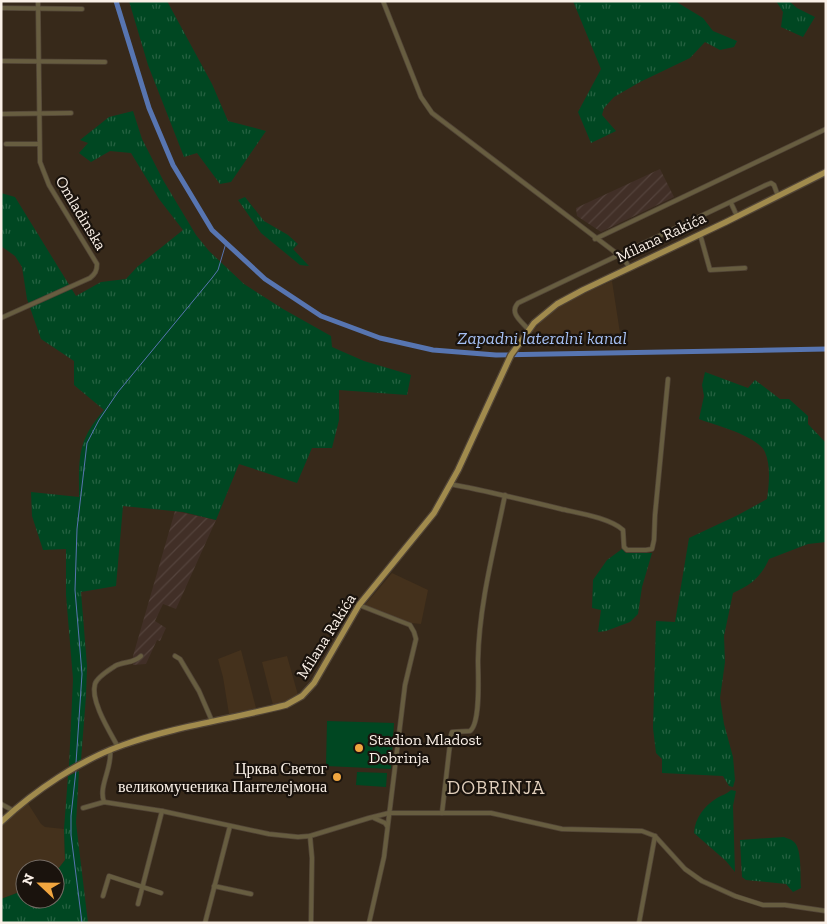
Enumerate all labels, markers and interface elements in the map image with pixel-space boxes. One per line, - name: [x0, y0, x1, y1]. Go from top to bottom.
- street label: Omladinska: [51, 173, 111, 254]
- street label: Milana Rakića: [613, 208, 709, 266]
- water label: Zapadni lateralni kanal: [457, 327, 627, 349]
- street label: Milana Rakića: [292, 590, 360, 682]
- place label: Stadion Mladost Dobrinja: [369, 730, 482, 767]
- marker: Stadion Mladost Dobrinja: [353, 742, 365, 754]
- place label: Црква Светог великомученика Пантелејмона: [118, 759, 327, 796]
- marker: Црква Светог великомученика Пантелејмона: [331, 771, 343, 783]
- district label: DOBRINJA: [447, 776, 545, 799]
- north arrow: [15, 859, 65, 909]
- text: N: [19, 871, 38, 887]

